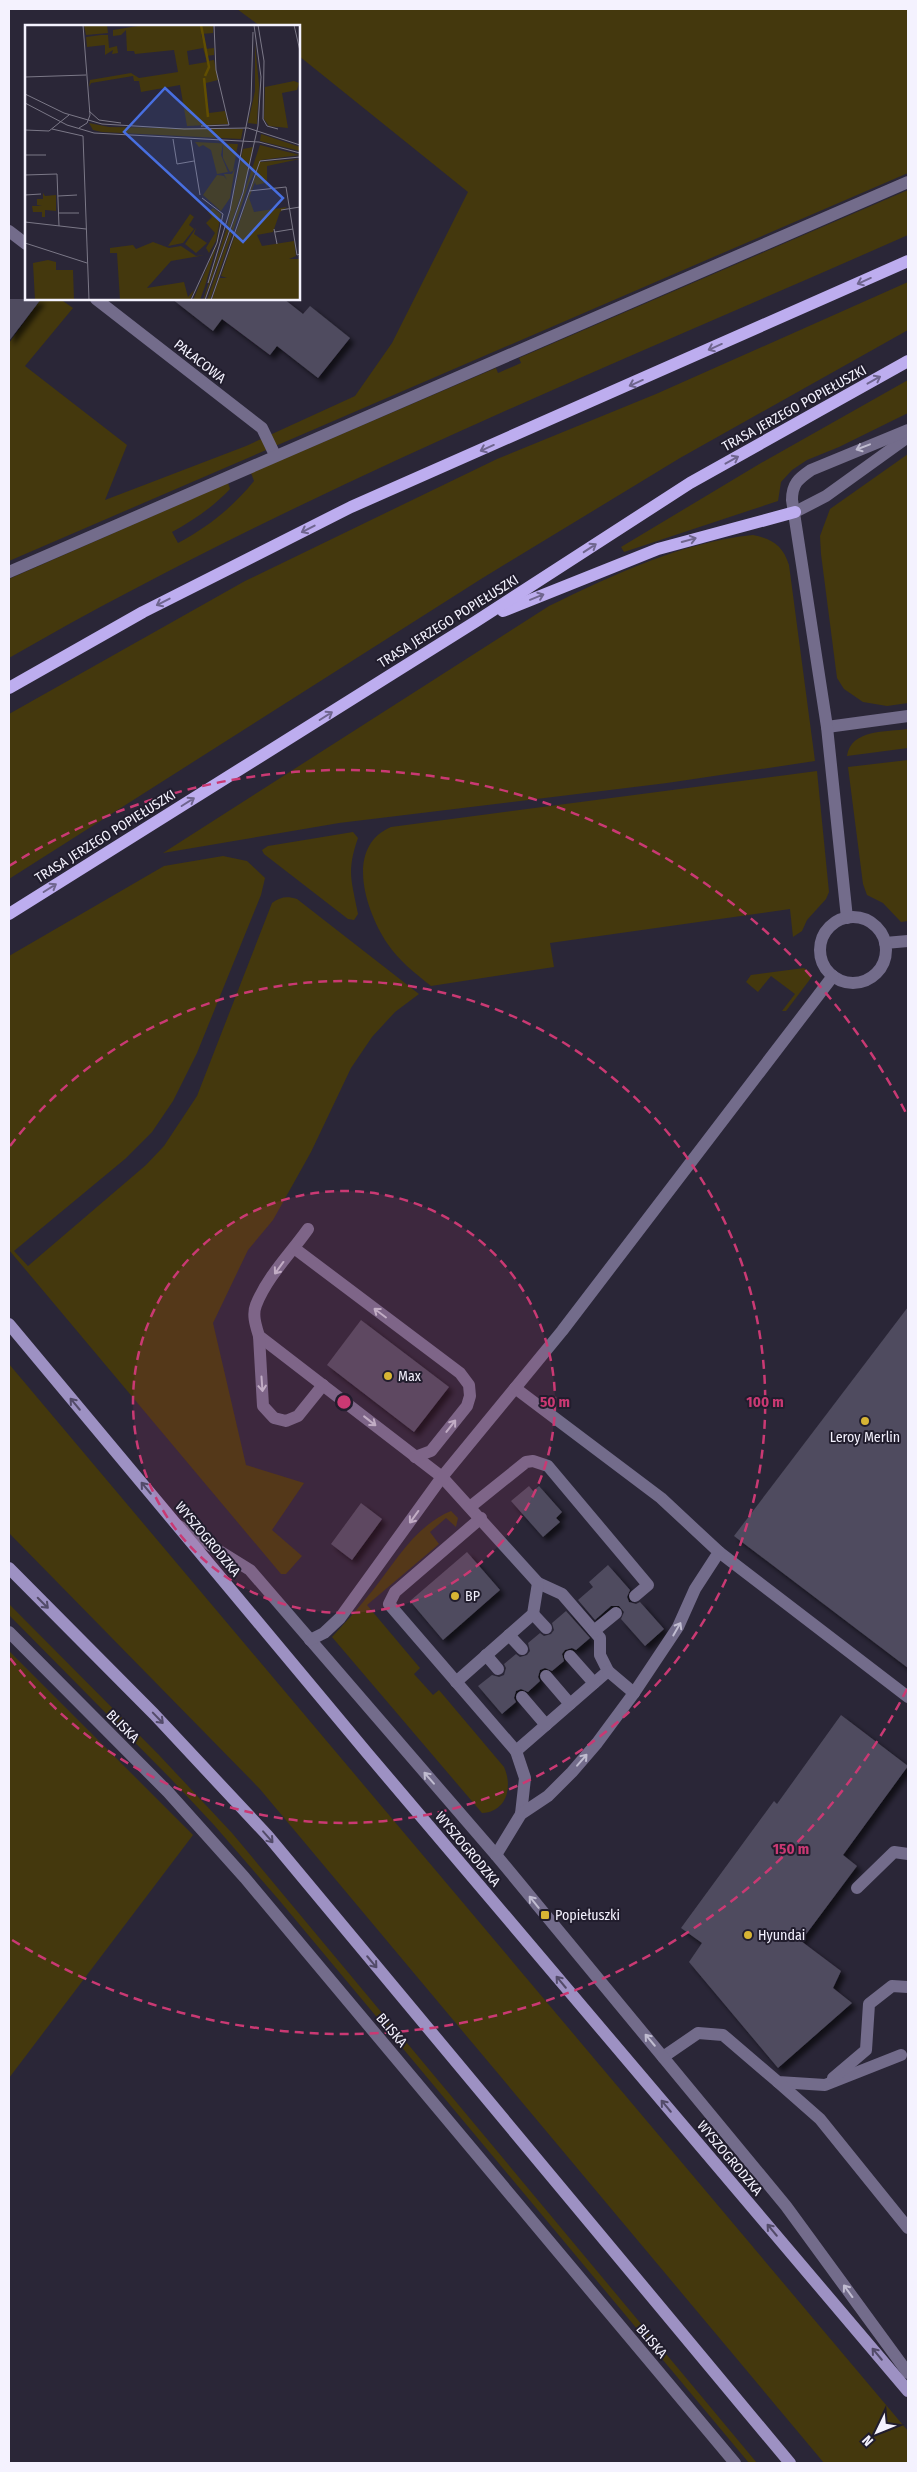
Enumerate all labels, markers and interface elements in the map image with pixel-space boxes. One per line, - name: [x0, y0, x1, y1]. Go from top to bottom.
- inset map: [25, 25, 300, 300]
- one-way arrow: [857, 277, 872, 287]
- street label: PAŁACOWA: [170, 336, 229, 387]
- one-way arrow: [708, 343, 723, 353]
- street label: TRASA JERZEGO POPIEŁUSZKI: [719, 362, 869, 455]
- one-way arrow: [866, 375, 880, 385]
- one-way arrow: [629, 378, 644, 388]
- one-way arrow: [480, 443, 495, 453]
- one-way arrow: [856, 443, 871, 452]
- one-way arrow: [724, 454, 739, 464]
- one-way arrow: [301, 525, 316, 534]
- one-way arrow: [680, 535, 696, 545]
- one-way arrow: [582, 543, 596, 553]
- street label: TRASA JERZEGO POPIEŁUSZKI: [375, 571, 522, 672]
- one-way arrow: [529, 592, 544, 602]
- one-way arrow: [155, 597, 170, 607]
- one-way arrow: [318, 711, 332, 721]
- street label: TRASA JERZEGO POPIEŁUSZKI: [32, 786, 179, 887]
- one-way arrow: [181, 797, 195, 807]
- one-way arrow: [43, 883, 57, 893]
- one-way arrow: [274, 1261, 284, 1275]
- one-way arrow: [373, 1308, 387, 1318]
- place label: Max: [398, 1368, 422, 1385]
- marker: Max: [382, 1370, 394, 1382]
- one-way arrow: [257, 1376, 267, 1392]
- centre of rings: [335, 1393, 353, 1411]
- text: 50 m: [540, 1393, 570, 1411]
- text: 100 m: [746, 1393, 784, 1411]
- one-way arrow: [70, 1398, 81, 1411]
- marker: Leroy Merlin: [859, 1415, 871, 1427]
- one-way arrow: [363, 1416, 376, 1427]
- one-way arrow: [446, 1419, 456, 1433]
- place label: Leroy Merlin: [830, 1429, 900, 1446]
- one-way arrow: [140, 1482, 152, 1495]
- street label: WYSZOGRODZKA: [171, 1498, 244, 1581]
- one-way arrow: [409, 1510, 419, 1524]
- place label: BP: [465, 1588, 480, 1605]
- marker: BP: [449, 1590, 461, 1602]
- one-way arrow: [37, 1596, 49, 1609]
- one-way arrow: [672, 1622, 682, 1636]
- street label: BLISKA: [103, 1706, 143, 1747]
- one-way arrow: [152, 1712, 164, 1724]
- one-way arrow: [576, 1754, 588, 1767]
- one-way arrow: [424, 1772, 435, 1785]
- street label: WYSZOGRODZKA: [431, 1808, 504, 1891]
- one-way arrow: [262, 1831, 274, 1844]
- text: 150 m: [773, 1840, 809, 1858]
- one-way arrow: [529, 1896, 540, 1909]
- place label: Popiełuszki: [555, 1907, 620, 1924]
- marker: Popiełuszki: [539, 1909, 551, 1921]
- place label: Hyundai: [758, 1927, 805, 1944]
- marker: Hyundai: [742, 1929, 754, 1941]
- one-way arrow: [366, 1955, 377, 1968]
- one-way arrow: [556, 1976, 567, 1989]
- street label: BLISKA: [372, 2010, 411, 2051]
- one-way arrow: [644, 2034, 655, 2047]
- one-way arrow: [661, 2100, 672, 2113]
- street label: WYSZOGRODZKA: [693, 2117, 766, 2200]
- one-way arrow: [766, 2224, 777, 2237]
- one-way arrow: [843, 2285, 854, 2298]
- street label: BLISKA: [632, 2321, 671, 2362]
- one-way arrow: [871, 2348, 882, 2361]
- north arrow: [852, 2407, 902, 2457]
- text: N: [859, 2432, 877, 2449]

